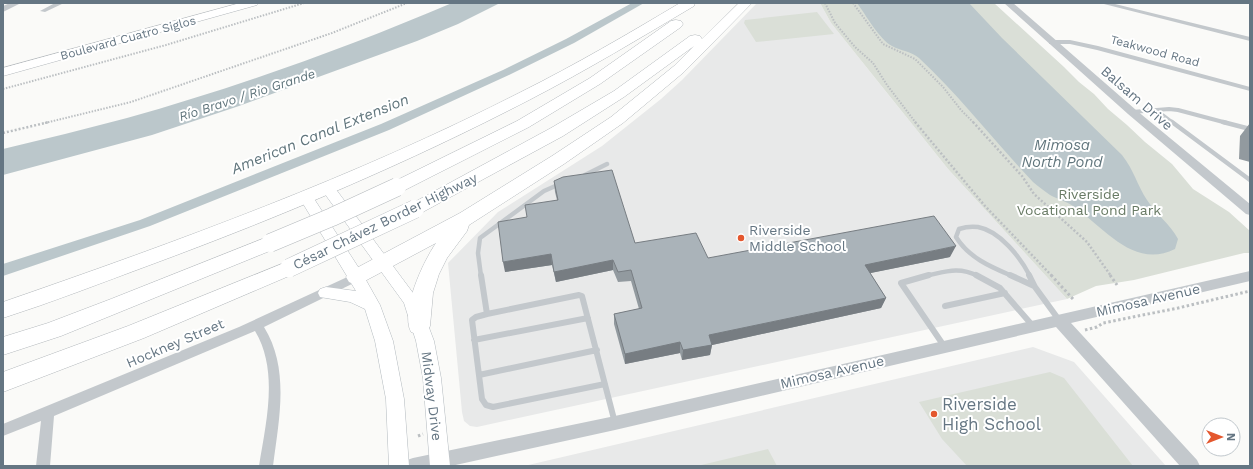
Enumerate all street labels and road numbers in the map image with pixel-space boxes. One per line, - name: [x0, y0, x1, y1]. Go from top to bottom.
- street label: Boulevard Cuatro Siglos: [59, 13, 197, 63]
- street label: Teakwood Road: [1109, 32, 1201, 70]
- street label: Balsam Drive: [1098, 63, 1176, 133]
- street label: César Chávez Border Highway: [290, 169, 480, 273]
- street label: Mimosa Avenue: [1094, 280, 1202, 320]
- street label: Hockney Street: [124, 315, 226, 371]
- street label: Midway Drive: [419, 350, 445, 442]
- street label: Mimosa Avenue: [778, 352, 886, 392]

